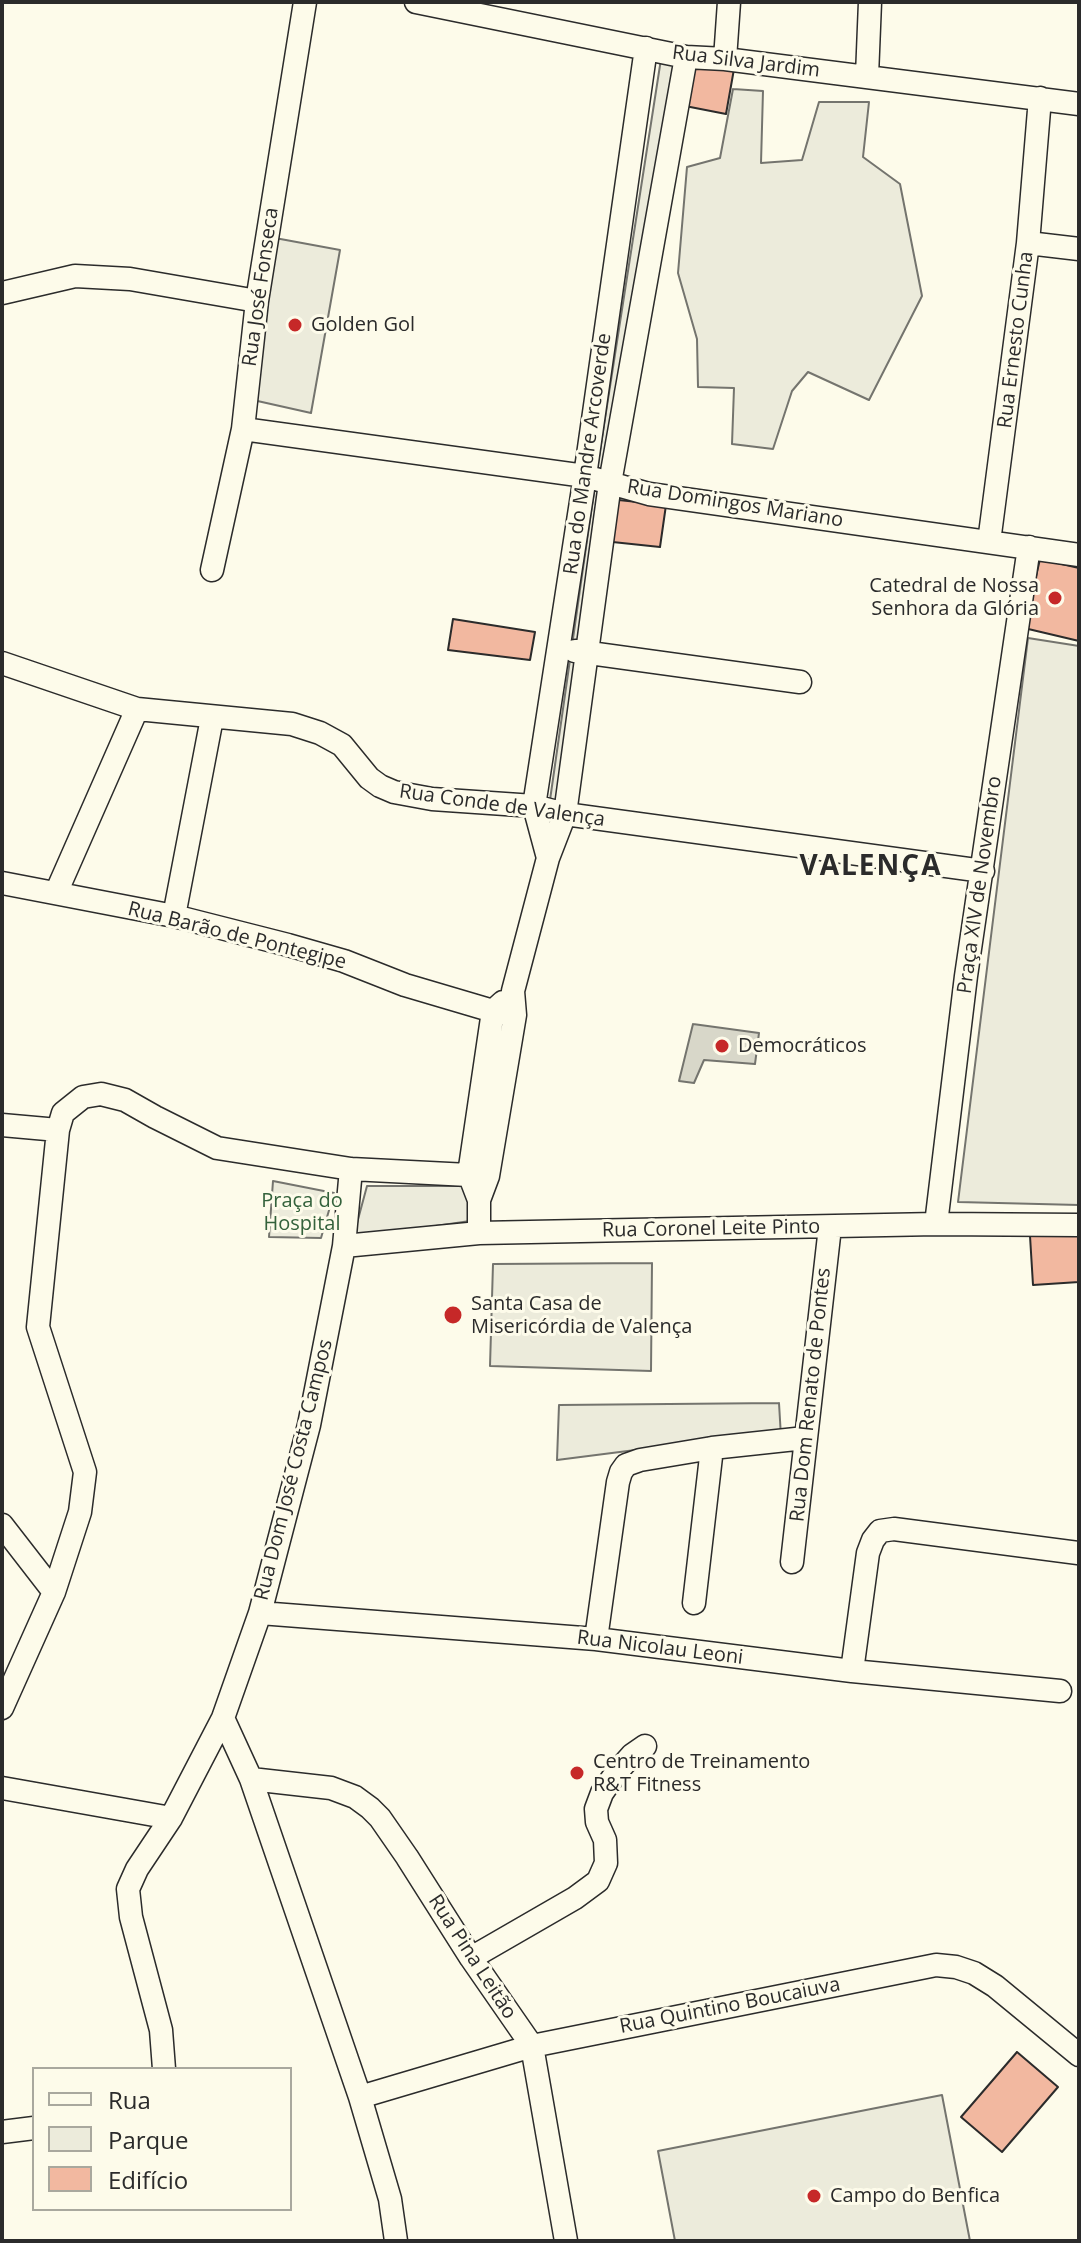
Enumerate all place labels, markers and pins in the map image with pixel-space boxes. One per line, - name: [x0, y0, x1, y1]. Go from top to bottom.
- place label: Golden Gol: [311, 313, 415, 337]
- marker: Golden Gol: [286, 316, 304, 334]
- place label: Catedral de Nossa Senhora da Glória: [869, 574, 1039, 621]
- marker: Catedral de Nossa Senhora da Glória: [1046, 589, 1064, 607]
- place label: Democráticos: [738, 1034, 866, 1058]
- marker: Democráticos: [713, 1037, 731, 1055]
- place label: Santa Casa de Misericórdia de Valença: [471, 1292, 692, 1339]
- marker: Santa Casa de Misericórdia de Valença: [442, 1304, 464, 1326]
- place label: Centro de Treinamento R&T Fitness: [593, 1750, 810, 1797]
- marker: Centro de Treinamento R&T Fitness: [568, 1764, 586, 1782]
- place label: Campo do Benfica: [830, 2184, 1000, 2208]
- marker: Campo do Benfica: [805, 2187, 823, 2205]

